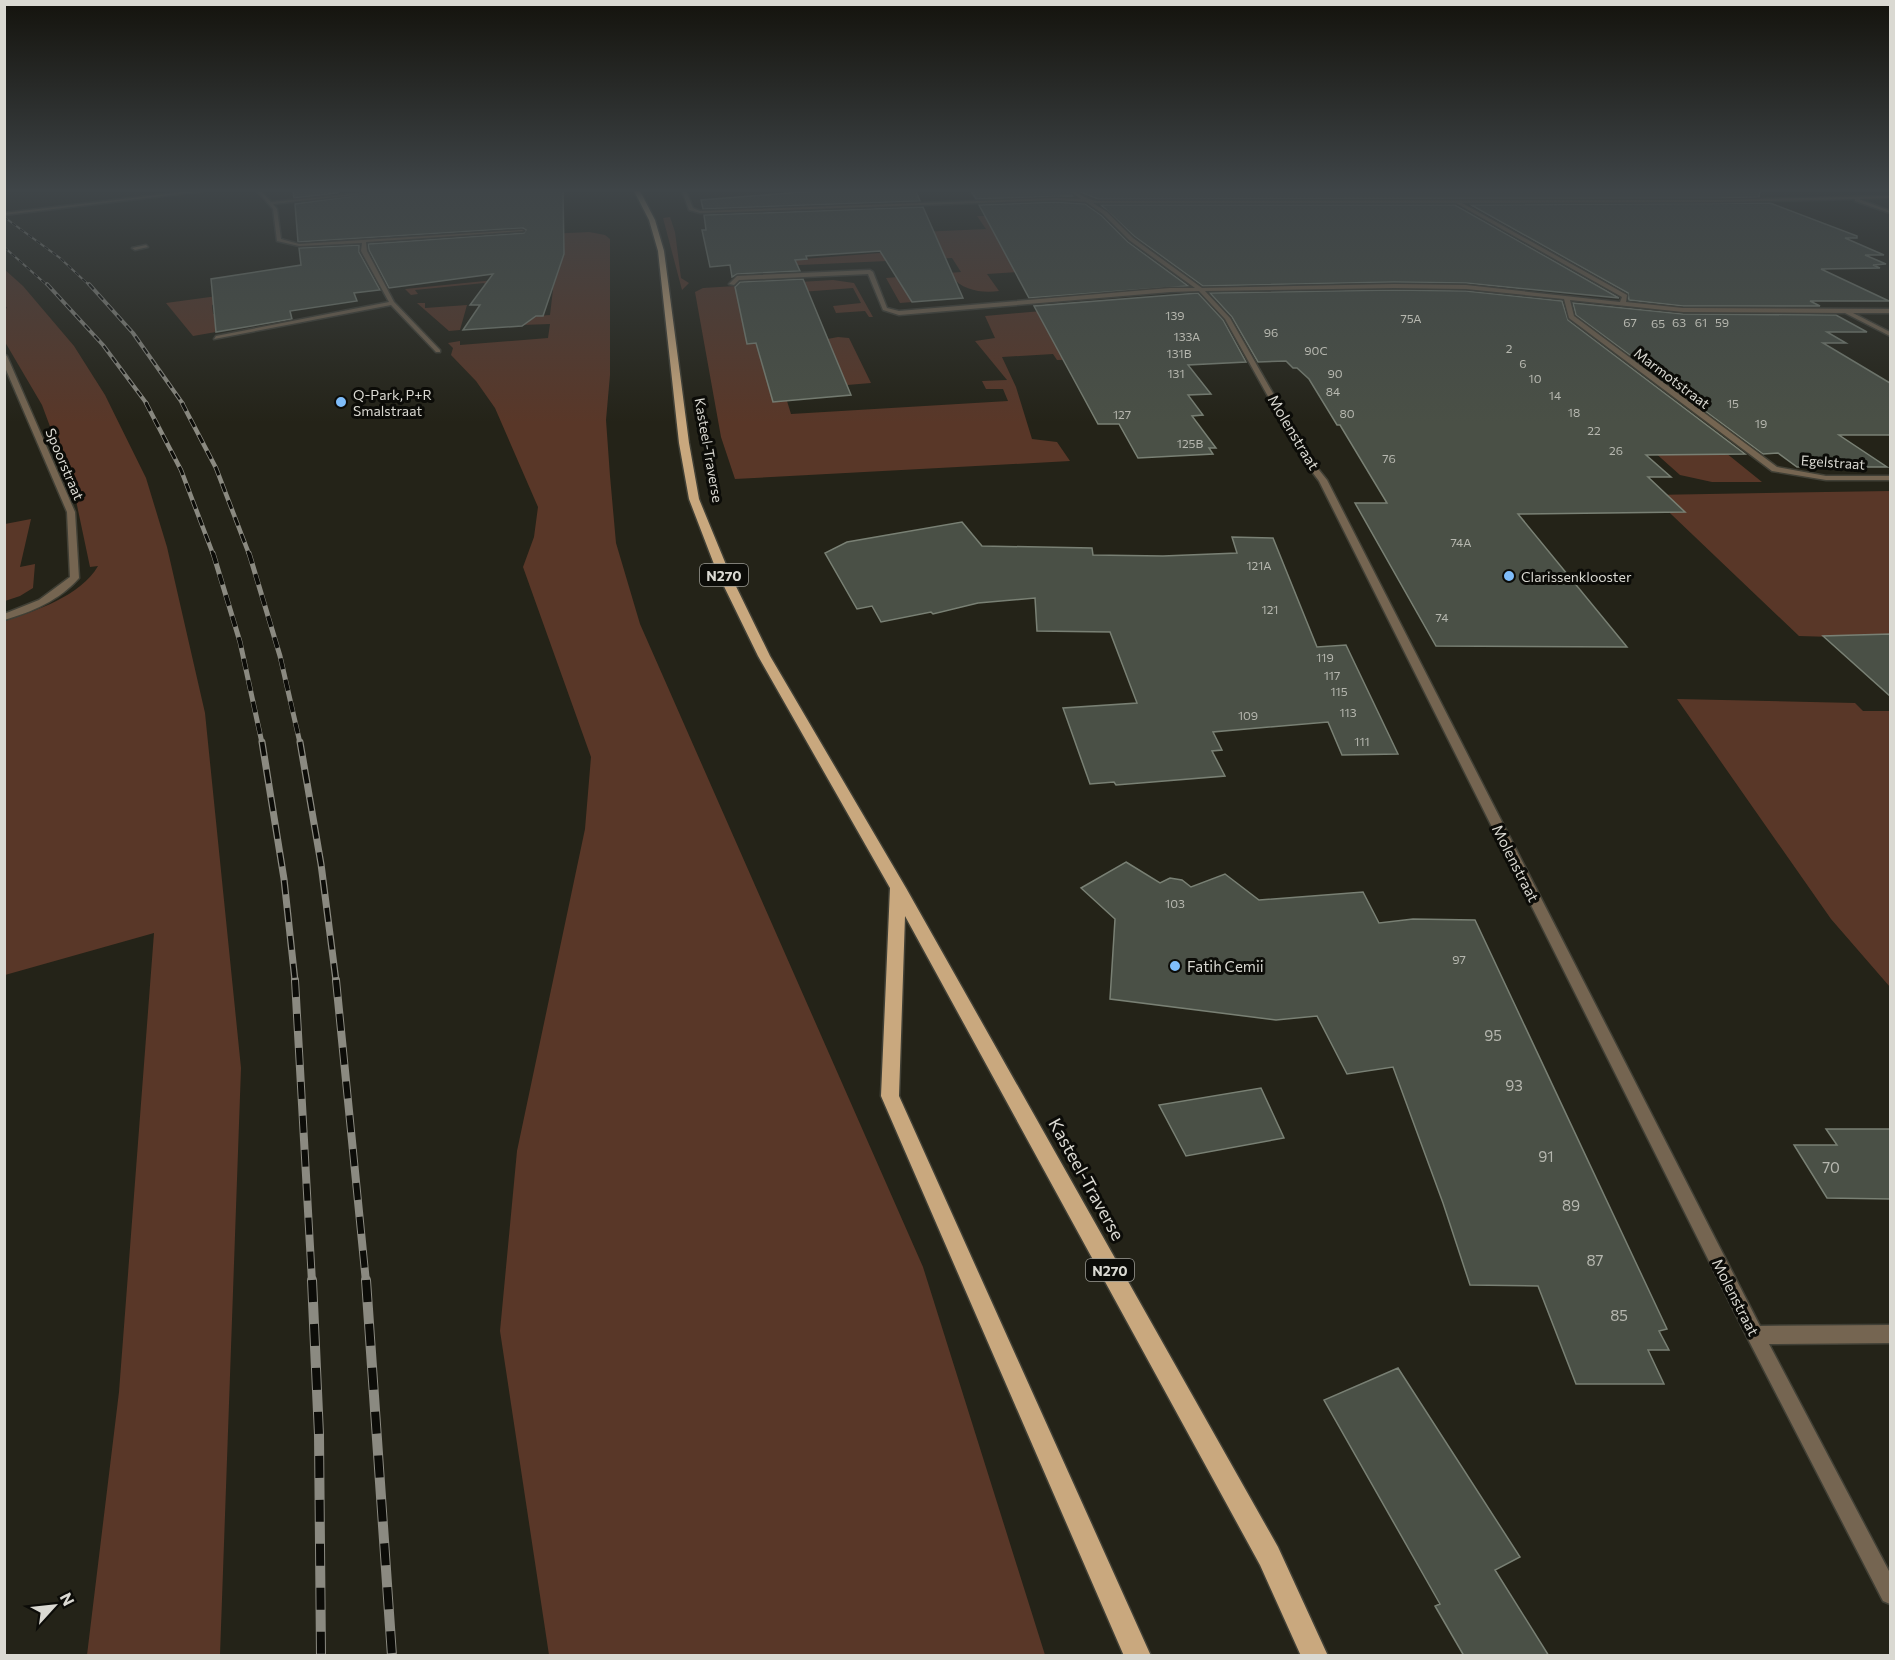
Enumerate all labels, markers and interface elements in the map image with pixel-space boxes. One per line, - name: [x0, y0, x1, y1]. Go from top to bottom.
- house number: 139: [1165, 308, 1185, 322]
- house number: 75A: [1400, 311, 1422, 325]
- house number: 67: [1623, 315, 1637, 329]
- house number: 63: [1672, 315, 1686, 329]
- house number: 61: [1695, 315, 1707, 329]
- house number: 59: [1715, 315, 1729, 329]
- house number: 65: [1651, 316, 1665, 330]
- house number: 96: [1264, 325, 1278, 339]
- house number: 133A: [1174, 329, 1200, 343]
- house number: 2: [1506, 341, 1513, 355]
- house number: 90C: [1304, 343, 1328, 357]
- street label: Marmotstraat: [1631, 344, 1713, 412]
- house number: 131B: [1167, 346, 1192, 360]
- house number: 6: [1519, 356, 1527, 370]
- house number: 131: [1167, 366, 1185, 380]
- house number: 90: [1327, 366, 1343, 380]
- house number: 10: [1529, 371, 1542, 385]
- house number: 84: [1326, 384, 1340, 398]
- place label: Q-Park, P+R Smalstraat: [353, 386, 432, 419]
- house number: 14: [1549, 388, 1561, 402]
- street label: Molenstraat: [1265, 391, 1323, 473]
- marker: Q-Park, P+R Smalstraat: [334, 395, 348, 409]
- street label: Kasteel-Traverse: [691, 396, 727, 504]
- house number: 15: [1727, 396, 1739, 410]
- house number: 18: [1568, 405, 1580, 419]
- house number: 80: [1339, 406, 1355, 420]
- house number: 127: [1113, 407, 1131, 421]
- house number: 19: [1755, 416, 1767, 430]
- house number: 22: [1587, 423, 1601, 437]
- street label: Spoorstraat: [42, 425, 88, 503]
- house number: 125B: [1177, 436, 1203, 450]
- house number: 26: [1609, 443, 1623, 457]
- house number: 76: [1382, 451, 1396, 465]
- street label: Egelstraat: [1800, 451, 1866, 473]
- house number: 74A: [1450, 535, 1472, 549]
- house number: 121A: [1246, 558, 1272, 572]
- road number: N270: [700, 564, 748, 586]
- place label: Clarissenklooster: [1521, 568, 1632, 585]
- marker: Clarissenklooster: [1502, 569, 1516, 583]
- house number: 121: [1262, 602, 1278, 616]
- house number: 74: [1436, 610, 1448, 624]
- house number: 119: [1316, 650, 1334, 664]
- house number: 117: [1324, 668, 1340, 682]
- house number: 115: [1330, 684, 1348, 698]
- house number: 113: [1339, 705, 1357, 719]
- house number: 109: [1238, 708, 1258, 722]
- house number: 111: [1354, 734, 1370, 748]
- street label: Molenstraat: [1489, 821, 1543, 905]
- house number: 103: [1165, 896, 1185, 910]
- house number: 97: [1452, 952, 1466, 966]
- place label: Fatih Cemii: [1187, 957, 1264, 975]
- marker: Fatih Cemii: [1168, 959, 1182, 973]
- house number: 95: [1484, 1026, 1502, 1044]
- house number: 93: [1505, 1076, 1523, 1094]
- street label: Kasteel-Traverse: [1044, 1114, 1130, 1244]
- house number: 91: [1538, 1147, 1554, 1165]
- house number: 70: [1822, 1158, 1840, 1176]
- house number: 89: [1562, 1196, 1580, 1214]
- house number: 87: [1587, 1251, 1604, 1269]
- street label: Molenstraat: [1709, 1255, 1763, 1339]
- road number: N270: [1086, 1259, 1134, 1281]
- house number: 85: [1610, 1306, 1628, 1324]
- north arrow: [24, 1576, 84, 1636]
- text: N: [57, 1589, 79, 1609]

